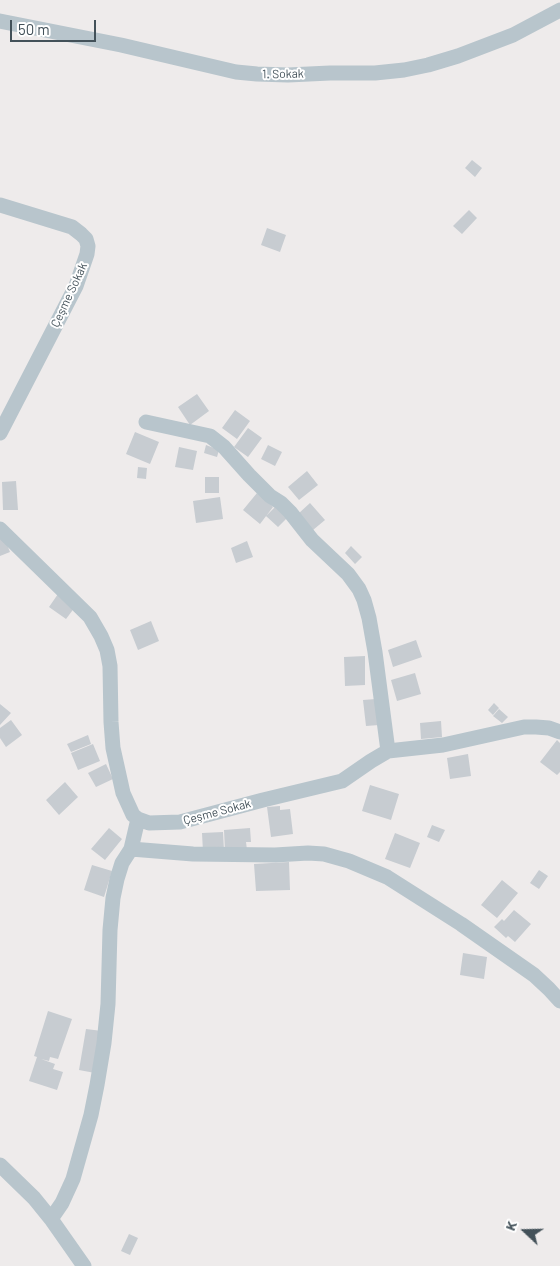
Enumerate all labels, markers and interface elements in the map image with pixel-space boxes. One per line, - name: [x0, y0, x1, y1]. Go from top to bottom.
- scale bar: [12, 10, 99, 42]
- text: 50 m: [18, 20, 50, 38]
- street label: 1. Sokak: [262, 66, 304, 82]
- street label: Çeşme Sokak: [48, 260, 90, 330]
- street label: Çeşme Sokak: [182, 796, 252, 828]
- north arrow: [500, 1206, 550, 1256]
- text: K: [501, 1218, 520, 1233]

